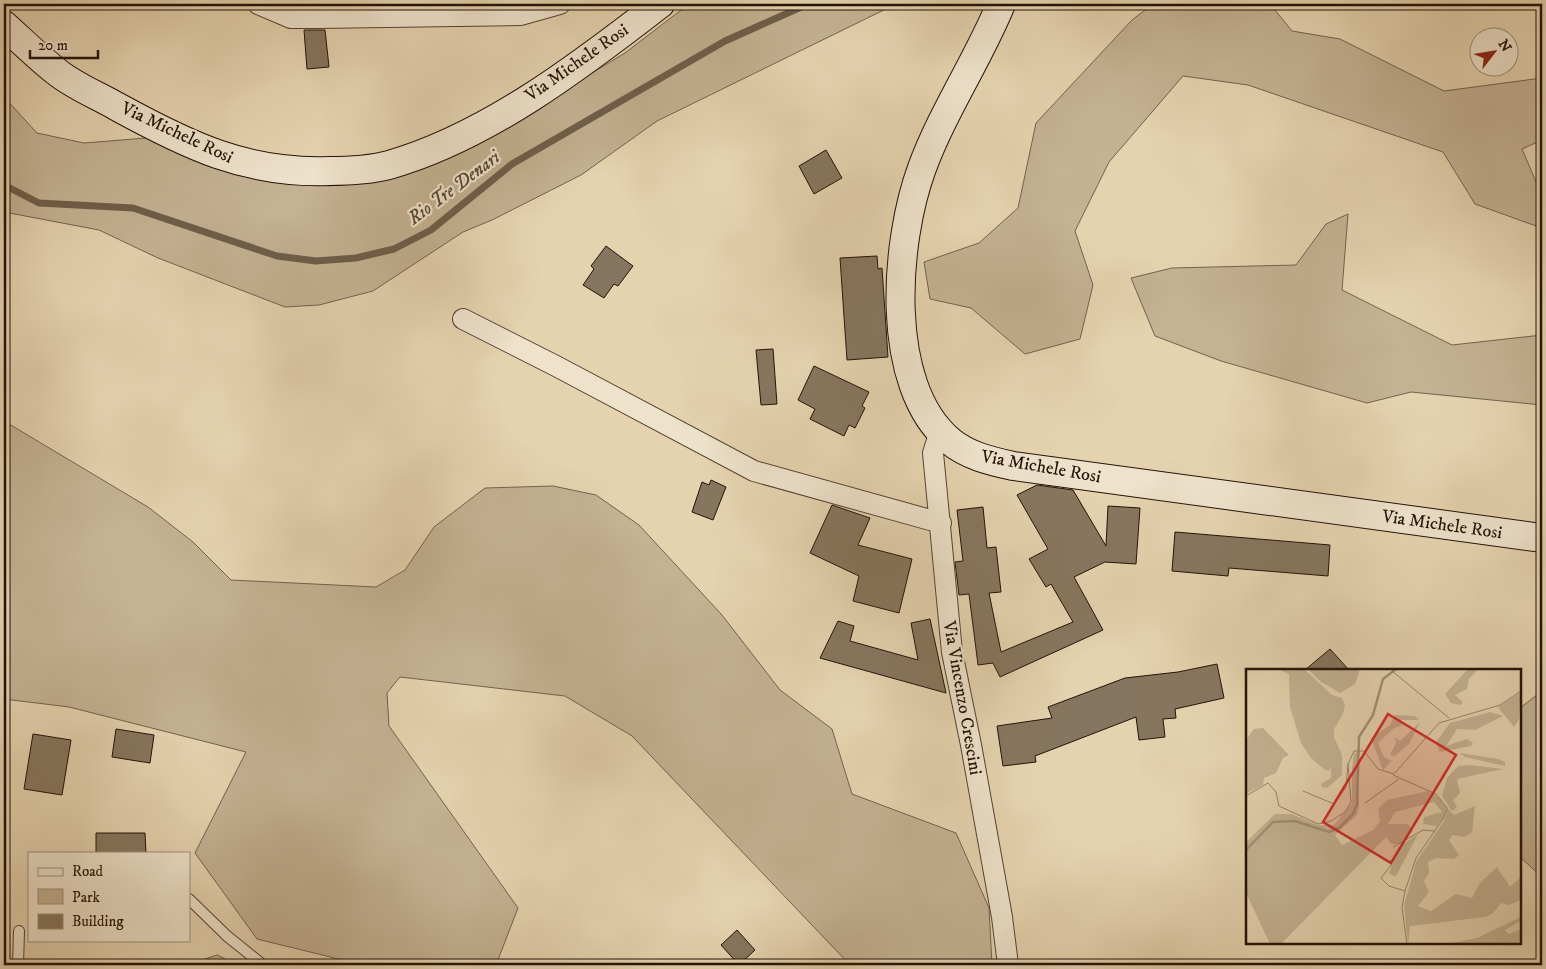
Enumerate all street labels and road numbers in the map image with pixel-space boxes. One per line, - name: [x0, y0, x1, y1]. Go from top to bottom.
- street label: Via Michele Rosi: [520, 19, 633, 107]
- street label: Via Michele Rosi: [117, 97, 237, 169]
- street label: Via Michele Rosi: [979, 445, 1103, 488]
- street label: Via Michele Rosi: [1380, 506, 1503, 544]
- street label: Via Vincenzo Crescini: [937, 618, 986, 777]

